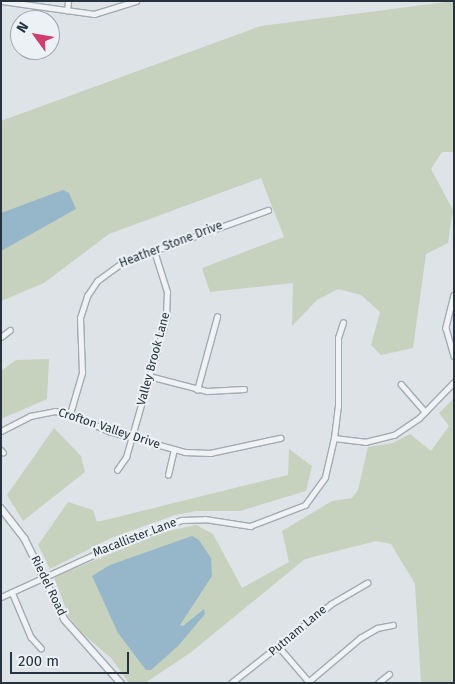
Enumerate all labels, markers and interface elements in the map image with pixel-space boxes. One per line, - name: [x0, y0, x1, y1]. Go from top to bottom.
- north arrow: [10, 10, 60, 60]
- text: N: [13, 19, 32, 36]
- street label: Heather Stone Drive: [117, 219, 225, 271]
- street label: Valley Brook Lane: [135, 311, 173, 407]
- street label: Crofton Valley Drive: [56, 406, 162, 452]
- street label: Macallister Lane: [91, 515, 179, 561]
- street label: Riedel Road: [27, 554, 69, 618]
- street label: Putnam Lane: [266, 603, 330, 659]
- scale bar: [12, 642, 131, 674]
- text: 200 m: [18, 652, 59, 670]

